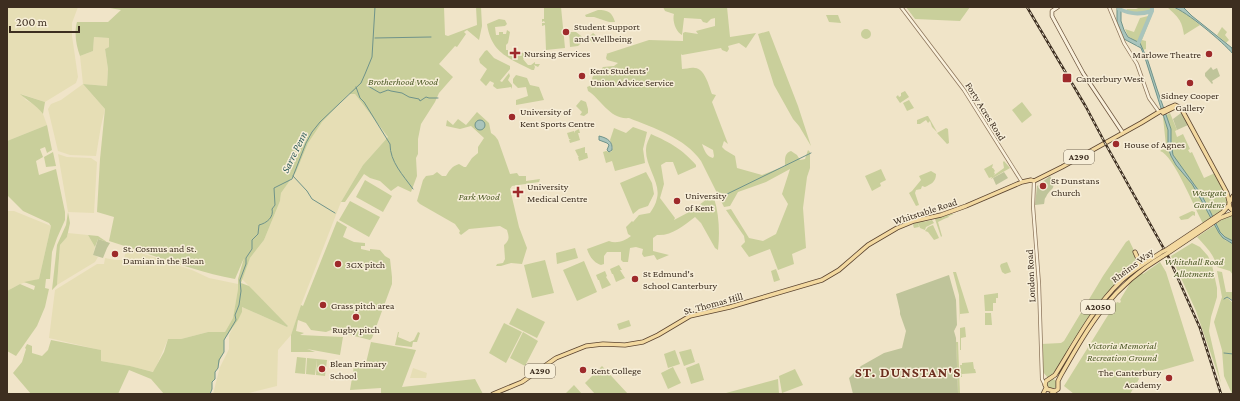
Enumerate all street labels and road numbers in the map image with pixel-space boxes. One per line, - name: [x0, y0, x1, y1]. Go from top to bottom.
- street label: Forty Acres Road: [963, 80, 1008, 143]
- road number: A290: [1064, 150, 1094, 164]
- street label: Whitstable Road: [892, 196, 959, 227]
- street label: Rheims Way: [1109, 246, 1156, 285]
- street label: London Road: [1024, 248, 1037, 303]
- street label: St. Thomas Hill: [682, 290, 744, 317]
- road number: A2050: [1081, 300, 1115, 314]
- road number: A290: [525, 364, 555, 378]

